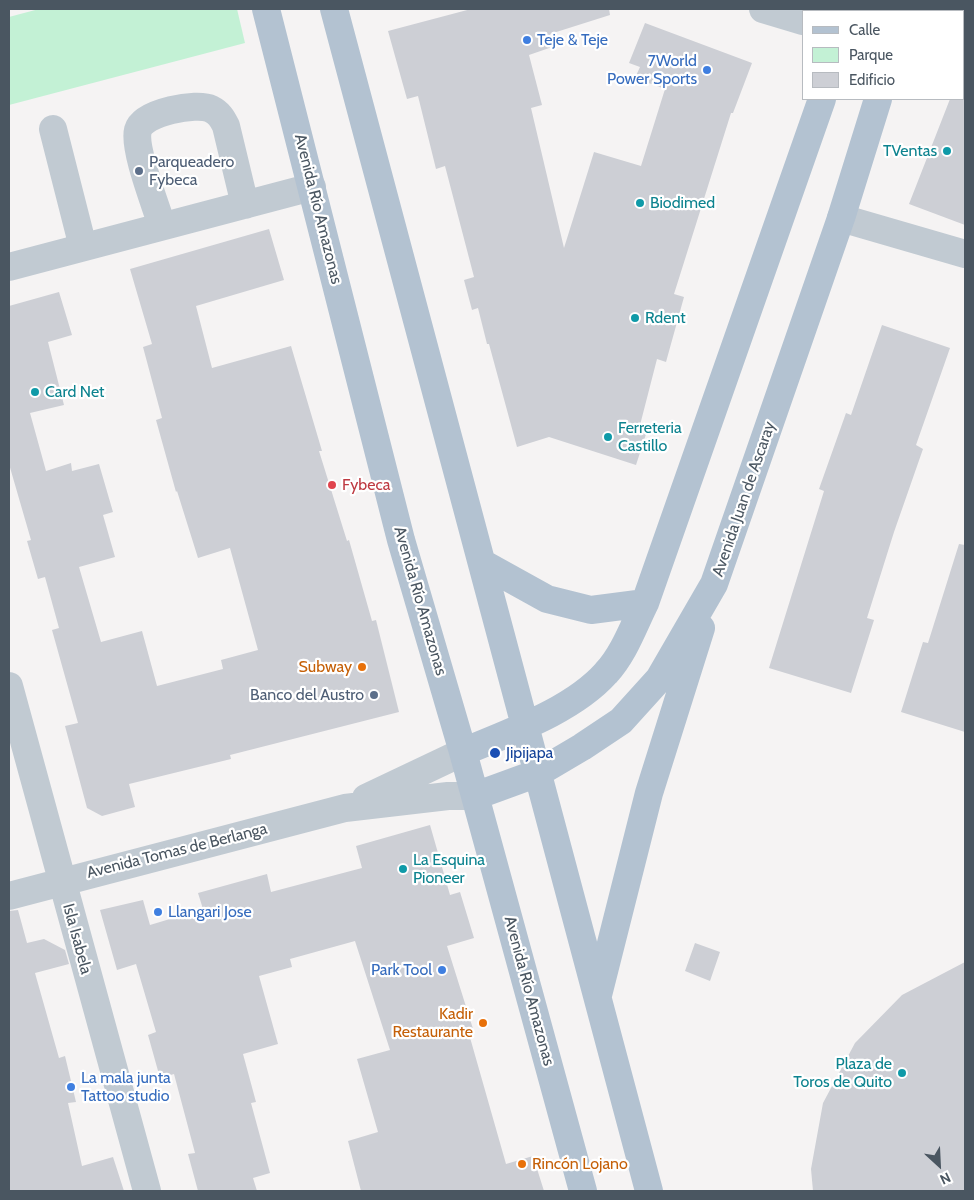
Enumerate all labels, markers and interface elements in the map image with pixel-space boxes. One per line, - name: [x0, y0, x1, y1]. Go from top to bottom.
- legend: [802, 10, 964, 100]
- text: Calle: [849, 21, 880, 39]
- place label: Teje & Teje: [537, 30, 608, 50]
- marker: Teje & Teje: [521, 34, 533, 46]
- text: Parque: [849, 46, 893, 64]
- place label: 7World Power Sports: [607, 51, 697, 89]
- marker: 7World Power Sports: [701, 64, 713, 76]
- text: Edificio: [849, 71, 895, 89]
- street label: Avenida Río Amazonas: [290, 132, 346, 286]
- place label: TVentas: [883, 141, 937, 161]
- marker: TVentas: [941, 145, 953, 157]
- place label: Parqueadero Fybeca: [149, 152, 234, 190]
- marker: Parqueadero Fybeca: [133, 165, 145, 177]
- place label: Biodimed: [650, 193, 715, 213]
- marker: Biodimed: [634, 197, 646, 209]
- place label: Rdent: [645, 308, 686, 328]
- marker: Rdent: [629, 312, 641, 324]
- place label: Card Net: [45, 382, 104, 402]
- marker: Card Net: [29, 386, 41, 398]
- place label: Ferreteria Castillo: [618, 418, 682, 456]
- street label: Avenida Juan de Ascaray: [708, 419, 780, 579]
- marker: Ferreteria Castillo: [602, 431, 614, 443]
- place label: Fybeca: [342, 475, 390, 495]
- marker: Fybeca: [326, 479, 338, 491]
- street label: Avenida Río Amazonas: [390, 524, 450, 678]
- place label: Subway: [299, 657, 352, 677]
- marker: Subway: [356, 661, 368, 673]
- place label: Banco del Austro: [250, 685, 364, 705]
- marker: Banco del Austro: [368, 689, 380, 701]
- place label: Jipijapa: [506, 743, 553, 763]
- marker: Jipijapa: [488, 746, 502, 760]
- street label: Avenida Tomas de Berlanga: [85, 819, 269, 883]
- place label: La Esquina Pioneer: [413, 850, 485, 888]
- marker: La Esquina Pioneer: [397, 863, 409, 875]
- street label: Isla Isabela: [58, 902, 96, 976]
- place label: Llangari Jose: [168, 902, 252, 922]
- marker: Llangari Jose: [152, 906, 164, 918]
- street label: Avenida Río Amazonas: [500, 914, 558, 1068]
- place label: Park Tool: [371, 960, 432, 980]
- marker: Park Tool: [436, 964, 448, 976]
- place label: Kadir Restaurante: [392, 1004, 473, 1042]
- marker: Kadir Restaurante: [477, 1017, 489, 1029]
- place label: Plaza de Toros de Quito: [793, 1054, 892, 1092]
- marker: Plaza de Toros de Quito: [896, 1067, 908, 1079]
- place label: La mala junta Tattoo studio: [81, 1068, 171, 1106]
- marker: La mala junta Tattoo studio: [65, 1081, 77, 1093]
- north arrow: [914, 1140, 964, 1190]
- place label: Rincón Lojano: [532, 1154, 628, 1174]
- marker: Rincón Lojano: [516, 1158, 528, 1170]
- text: N: [937, 1168, 954, 1189]

